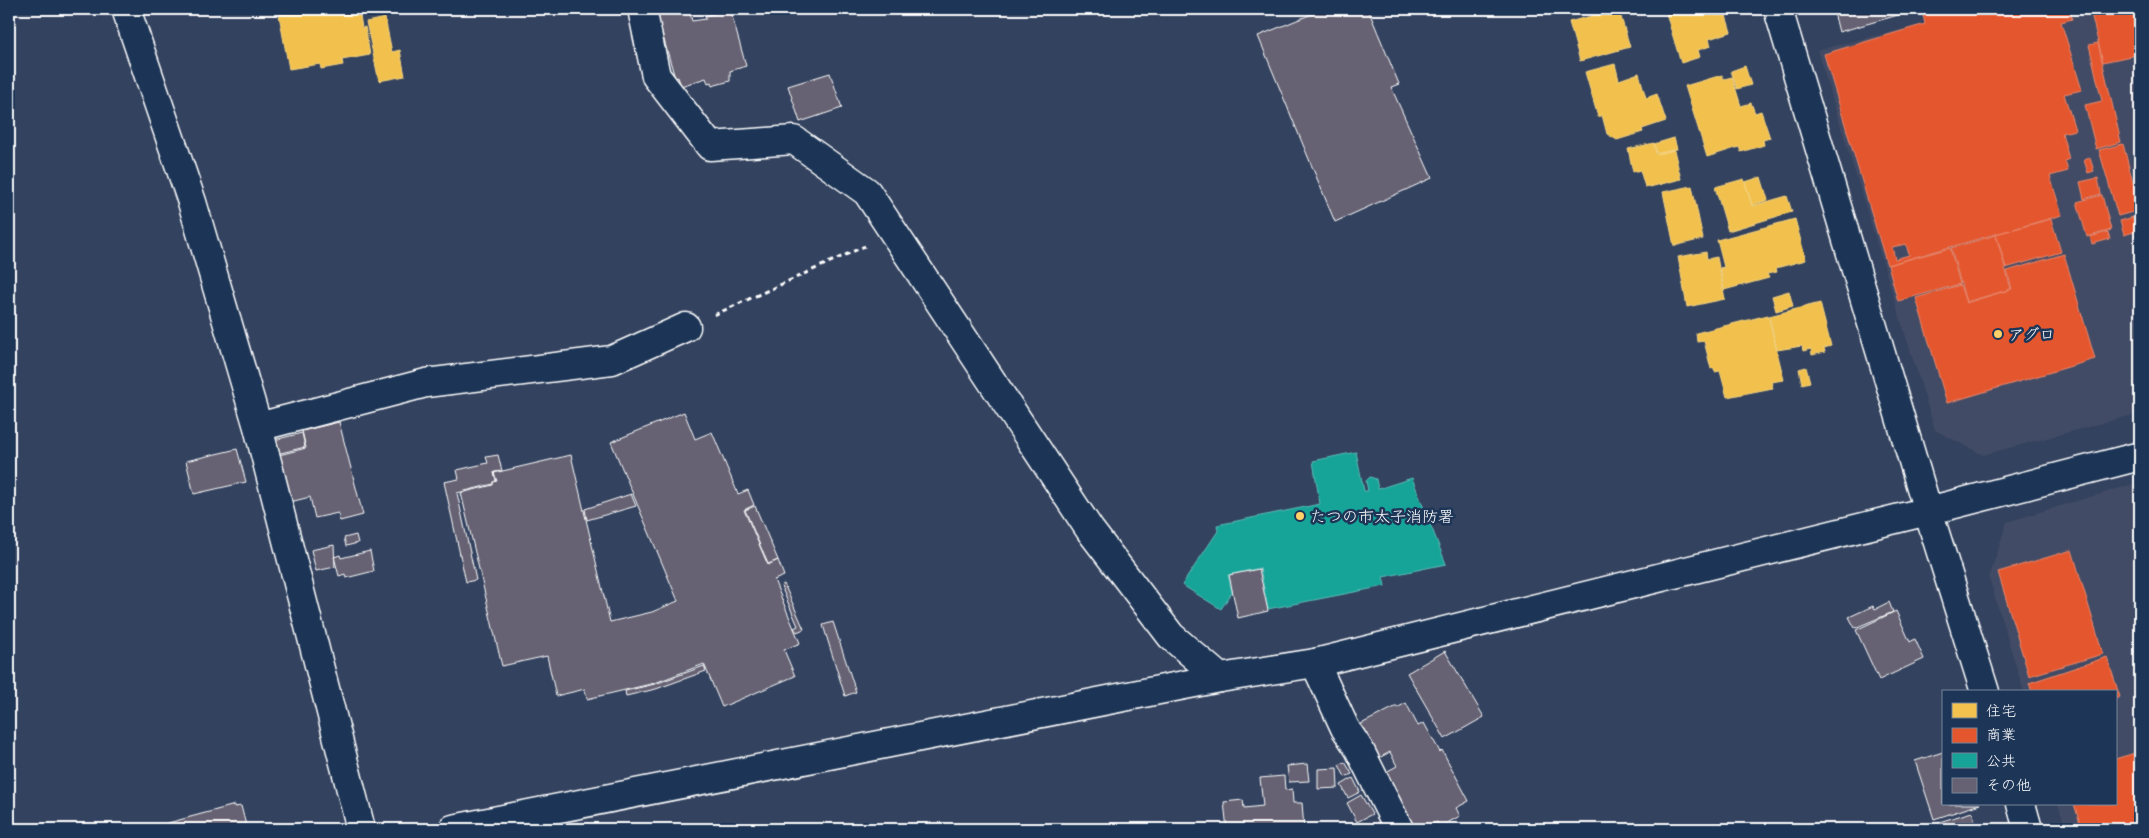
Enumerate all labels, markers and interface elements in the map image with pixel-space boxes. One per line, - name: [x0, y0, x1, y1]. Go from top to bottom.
- place label: アグロ: [2008, 323, 2055, 345]
- marker: アグロ: [1992, 328, 2004, 340]
- place label: たつの市太子消防署: [1310, 505, 1454, 527]
- marker: たつの市太子消防署: [1294, 510, 1306, 522]
- legend: [1942, 690, 2116, 806]
- text: 住宅: [1986, 700, 2016, 721]
- text: 商業: [1986, 724, 2016, 745]
- text: 公共: [1986, 750, 2016, 771]
- text: その他: [1986, 774, 2031, 795]

